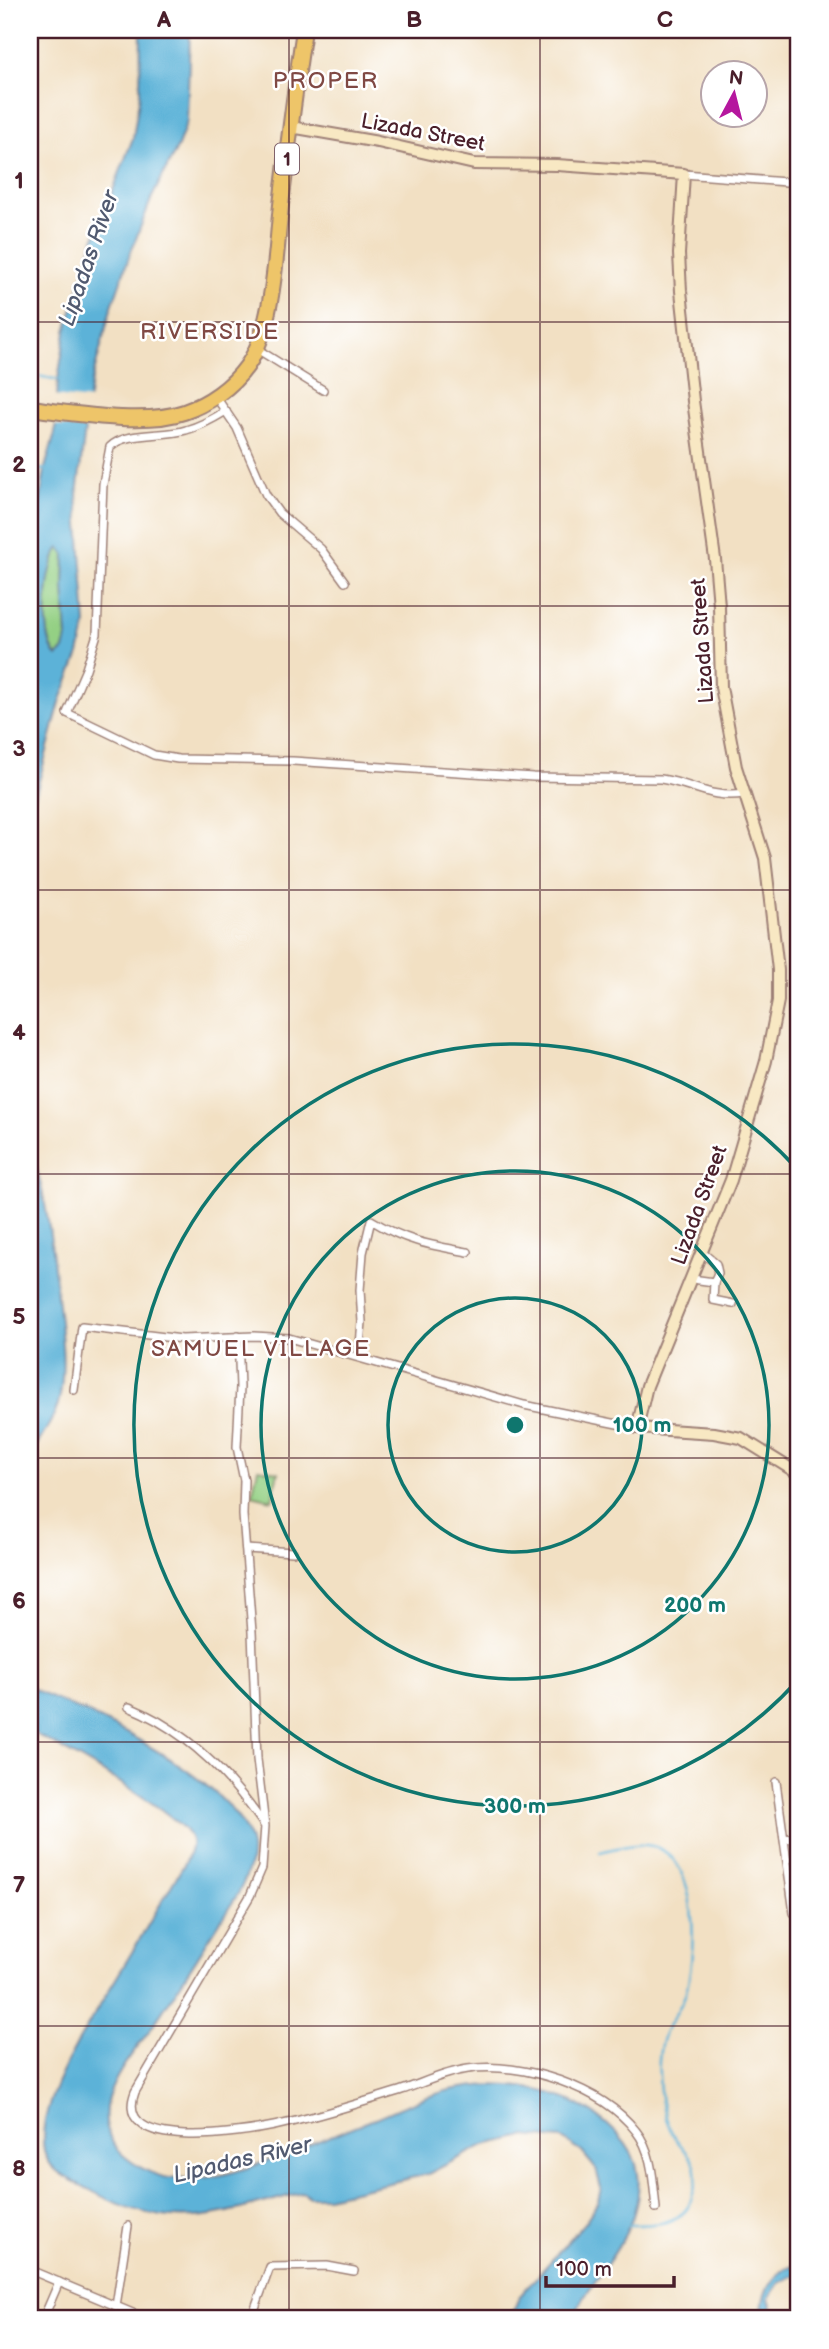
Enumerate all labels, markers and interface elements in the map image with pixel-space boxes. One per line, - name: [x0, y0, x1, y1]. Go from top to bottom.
- text: A: [156, 6, 172, 34]
- text: B: [406, 6, 422, 34]
- text: C: [657, 6, 673, 34]
- north arrow: [700, 60, 770, 130]
- text: N: [727, 66, 744, 91]
- district label: PROPER: [273, 67, 379, 95]
- street label: Lizada Street: [359, 108, 487, 157]
- road number: 1: [275, 144, 299, 174]
- text: 1: [14, 167, 24, 195]
- water label: Lipadas River: [53, 185, 126, 330]
- district label: RIVERSIDE: [140, 318, 280, 346]
- text: 2: [12, 451, 26, 479]
- street label: Lizada Street: [686, 577, 719, 704]
- text: 3: [12, 735, 26, 763]
- text: 4: [12, 1019, 26, 1047]
- street label: Lizada Street: [666, 1141, 733, 1268]
- text: 5: [12, 1303, 26, 1331]
- district label: SAMUEL VILLAGE: [151, 1335, 371, 1363]
- centre of rings: [503, 1413, 527, 1437]
- text: 100 m: [613, 1413, 671, 1438]
- text: 6: [12, 1587, 26, 1615]
- text: 200 m: [664, 1593, 726, 1618]
- text: 300 m: [484, 1794, 546, 1819]
- text: 7: [13, 1871, 26, 1899]
- water label: Lipadas River: [170, 2130, 316, 2190]
- text: 8: [12, 2155, 26, 2183]
- scale bar: [546, 2244, 673, 2288]
- text: 100 m: [556, 2257, 612, 2282]

